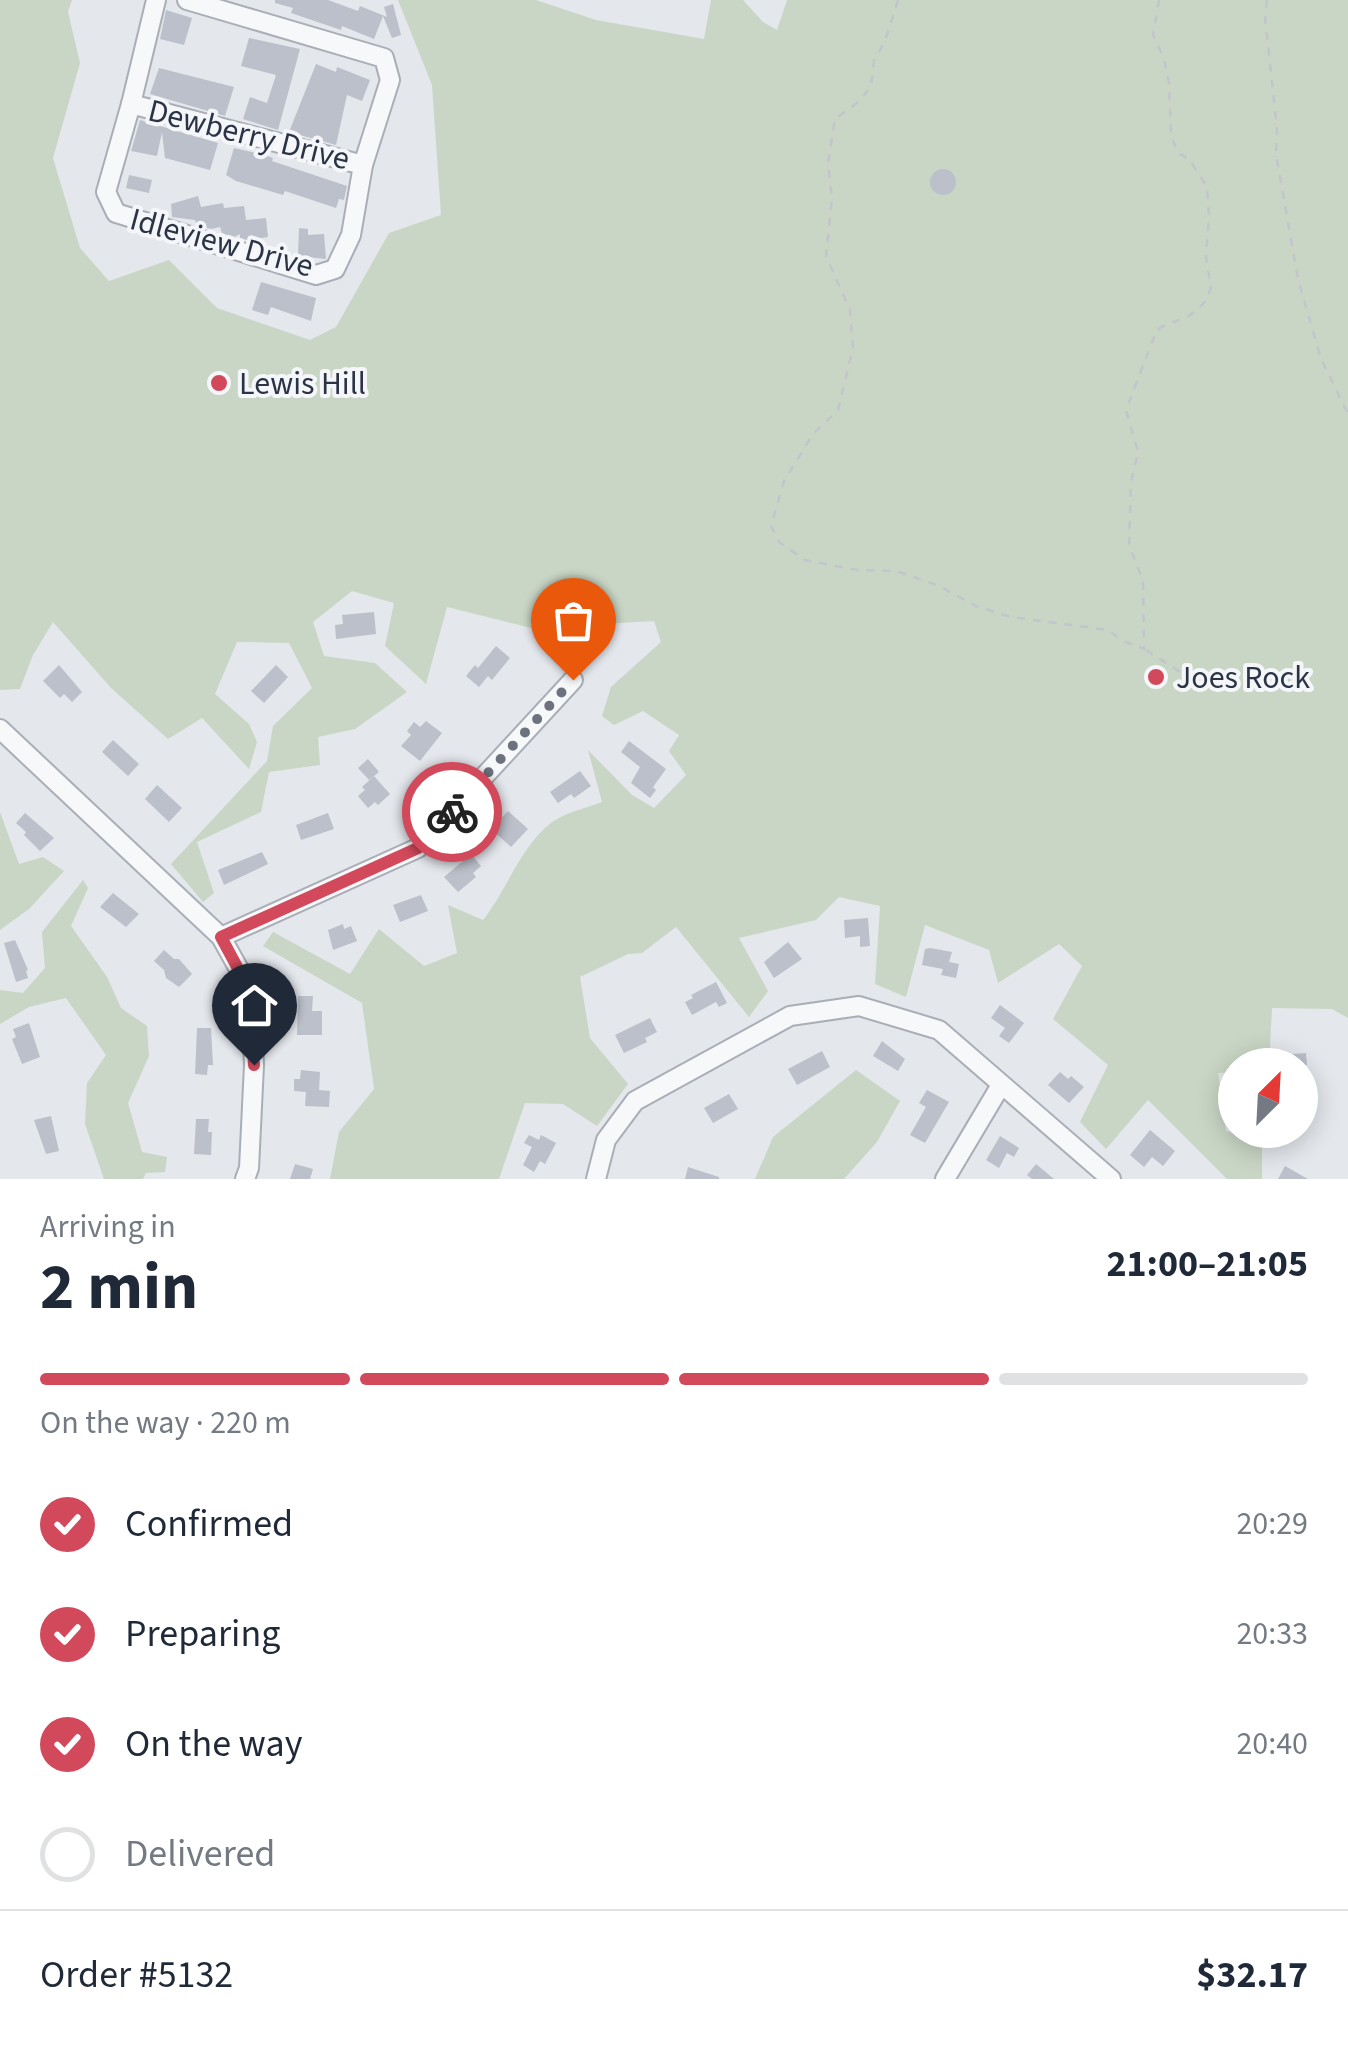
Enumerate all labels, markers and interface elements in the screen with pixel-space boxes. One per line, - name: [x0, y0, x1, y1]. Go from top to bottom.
- street label: Dewberry Drive: [143, 88, 354, 182]
- street label: Idleview Drive: [125, 196, 318, 290]
- place label: Lewis Hill: [239, 361, 366, 407]
- marker: Lewis Hill: [208, 372, 230, 394]
- pin: [531, 578, 616, 681]
- icon: bag: [546, 593, 601, 648]
- place label: Joes Rock: [1176, 655, 1310, 701]
- marker: Joes Rock: [1145, 666, 1167, 688]
- courier: [402, 762, 502, 862]
- icon: bike: [425, 785, 480, 840]
- pin: [212, 963, 297, 1066]
- icon: home: [227, 978, 282, 1033]
- north arrow: [1218, 1048, 1318, 1148]
- map controls: [1218, 1048, 1318, 1148]
- text: Arriving in: [40, 1204, 176, 1250]
- text: 21:00–21:05: [1106, 1237, 1308, 1291]
- text: 2 min: [40, 1241, 198, 1334]
- text: On the way · 220 m: [40, 1400, 291, 1446]
- icon: check: [40, 1497, 95, 1552]
- text: Confirmed: [125, 1497, 293, 1551]
- text: 20:29: [1236, 1501, 1308, 1547]
- icon: check: [40, 1607, 95, 1662]
- text: Preparing: [125, 1607, 280, 1661]
- text: 20:33: [1236, 1611, 1308, 1657]
- icon: check: [40, 1717, 95, 1772]
- text: On the way: [125, 1717, 302, 1771]
- text: 20:40: [1236, 1721, 1308, 1767]
- text: Delivered: [125, 1827, 275, 1881]
- text: Order #5132: [40, 1948, 233, 2002]
- text: $32.17: [1196, 1948, 1308, 2002]

